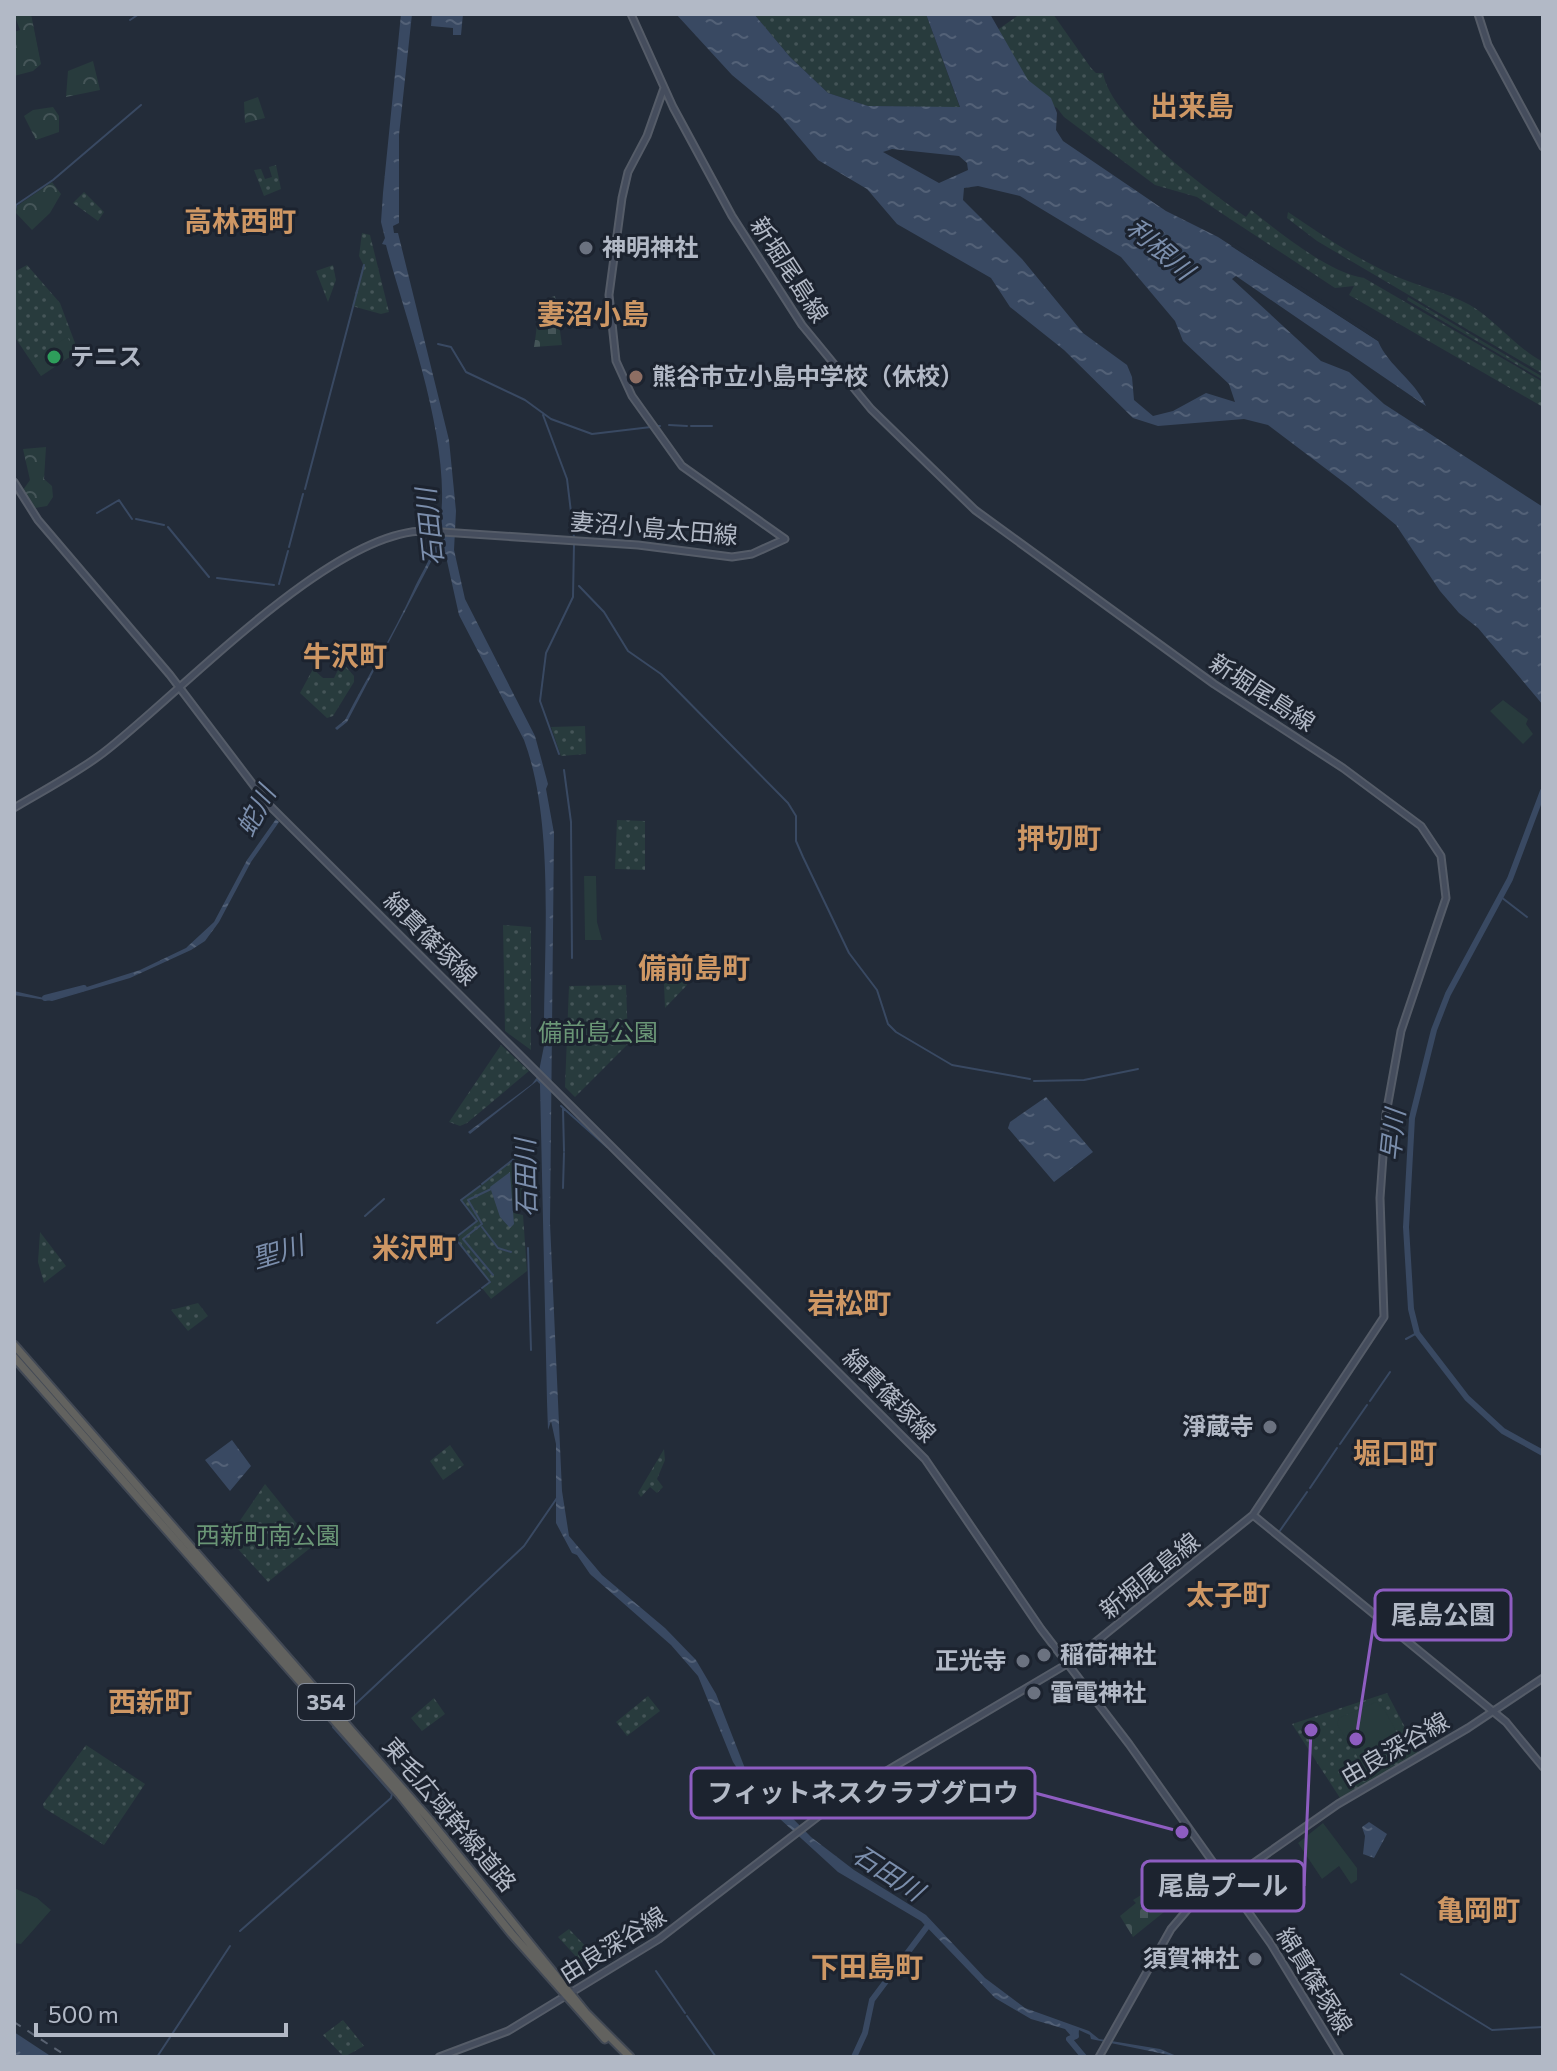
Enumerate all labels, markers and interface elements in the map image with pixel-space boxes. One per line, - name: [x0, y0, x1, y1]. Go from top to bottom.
- district label: 出来島: [1150, 88, 1234, 122]
- district label: 高林西町: [184, 203, 296, 237]
- street label: 新堀尾島線: [745, 211, 835, 327]
- water label: 利根川: [1121, 211, 1203, 287]
- place label: 神明神社: [602, 232, 698, 261]
- marker: 神明神社: [577, 239, 595, 257]
- district label: 妻沼小島: [537, 296, 649, 330]
- place label: テニス: [70, 341, 142, 370]
- marker: テニス: [45, 348, 63, 366]
- place label: 熊谷市立小島中学校（休校）: [652, 361, 964, 390]
- marker: 熊谷市立小島中学校（休校）: [627, 368, 645, 386]
- water label: 石田川: [409, 484, 448, 568]
- street label: 妻沼小島太田線: [569, 506, 739, 549]
- district label: 牛沢町: [303, 638, 387, 672]
- street label: 新堀尾島線: [1205, 647, 1321, 737]
- water label: 蛇川: [229, 777, 282, 841]
- district label: 押切町: [1017, 820, 1101, 854]
- street label: 綿貫篠塚線: [378, 885, 484, 991]
- district label: 備前島町: [638, 950, 750, 984]
- park label: 備前島公園: [538, 1017, 658, 1046]
- water label: 早川: [1373, 1104, 1410, 1162]
- water label: 石田川: [508, 1136, 541, 1217]
- water label: 聖川: [248, 1227, 310, 1273]
- district label: 米沢町: [372, 1230, 456, 1264]
- district label: 岩松町: [807, 1285, 891, 1319]
- street label: 綿貫篠塚線: [837, 1342, 943, 1448]
- place label: 淨蔵寺: [1182, 1411, 1254, 1440]
- marker: 淨蔵寺: [1261, 1418, 1279, 1436]
- district label: 堀口町: [1353, 1435, 1437, 1469]
- park label: 西新町南公園: [196, 1520, 340, 1549]
- street label: 新堀尾島線: [1093, 1526, 1205, 1624]
- district label: 太子町: [1186, 1577, 1270, 1611]
- callout: 尾島公園: [1375, 1590, 1511, 1640]
- text: 尾島公園: [1391, 1598, 1495, 1629]
- place label: 稲荷神社: [1060, 1639, 1156, 1668]
- place label: 正光寺: [935, 1645, 1007, 1674]
- marker: 稲荷神社: [1035, 1646, 1053, 1664]
- marker: 正光寺: [1014, 1652, 1032, 1670]
- place label: 雷電神社: [1050, 1677, 1146, 1706]
- district label: 西新町: [108, 1684, 192, 1718]
- road number: 354: [298, 1684, 354, 1720]
- marker: 雷電神社: [1025, 1684, 1043, 1702]
- street label: 由良深谷線: [1335, 1705, 1453, 1790]
- street label: 東毛広域幹線道路: [377, 1731, 523, 1897]
- callout: フィットネスクラブグロウ: [691, 1768, 1035, 1818]
- text: フィットネスクラブグロウ: [707, 1776, 1019, 1807]
- water label: 石田川: [848, 1837, 932, 1908]
- callout: 尾島プール: [1142, 1861, 1304, 1911]
- text: 尾島プール: [1158, 1869, 1288, 1900]
- district label: 亀岡町: [1436, 1892, 1520, 1926]
- street label: 由良深谷線: [554, 1900, 671, 1988]
- street label: 綿貫篠塚線: [1271, 1922, 1359, 2039]
- place label: 須賀神社: [1143, 1943, 1239, 1972]
- district label: 下田島町: [811, 1949, 923, 1983]
- marker: 須賀神社: [1246, 1950, 1264, 1968]
- scale bar: [36, 1987, 286, 2037]
- text: 500 m: [48, 1999, 119, 2028]

